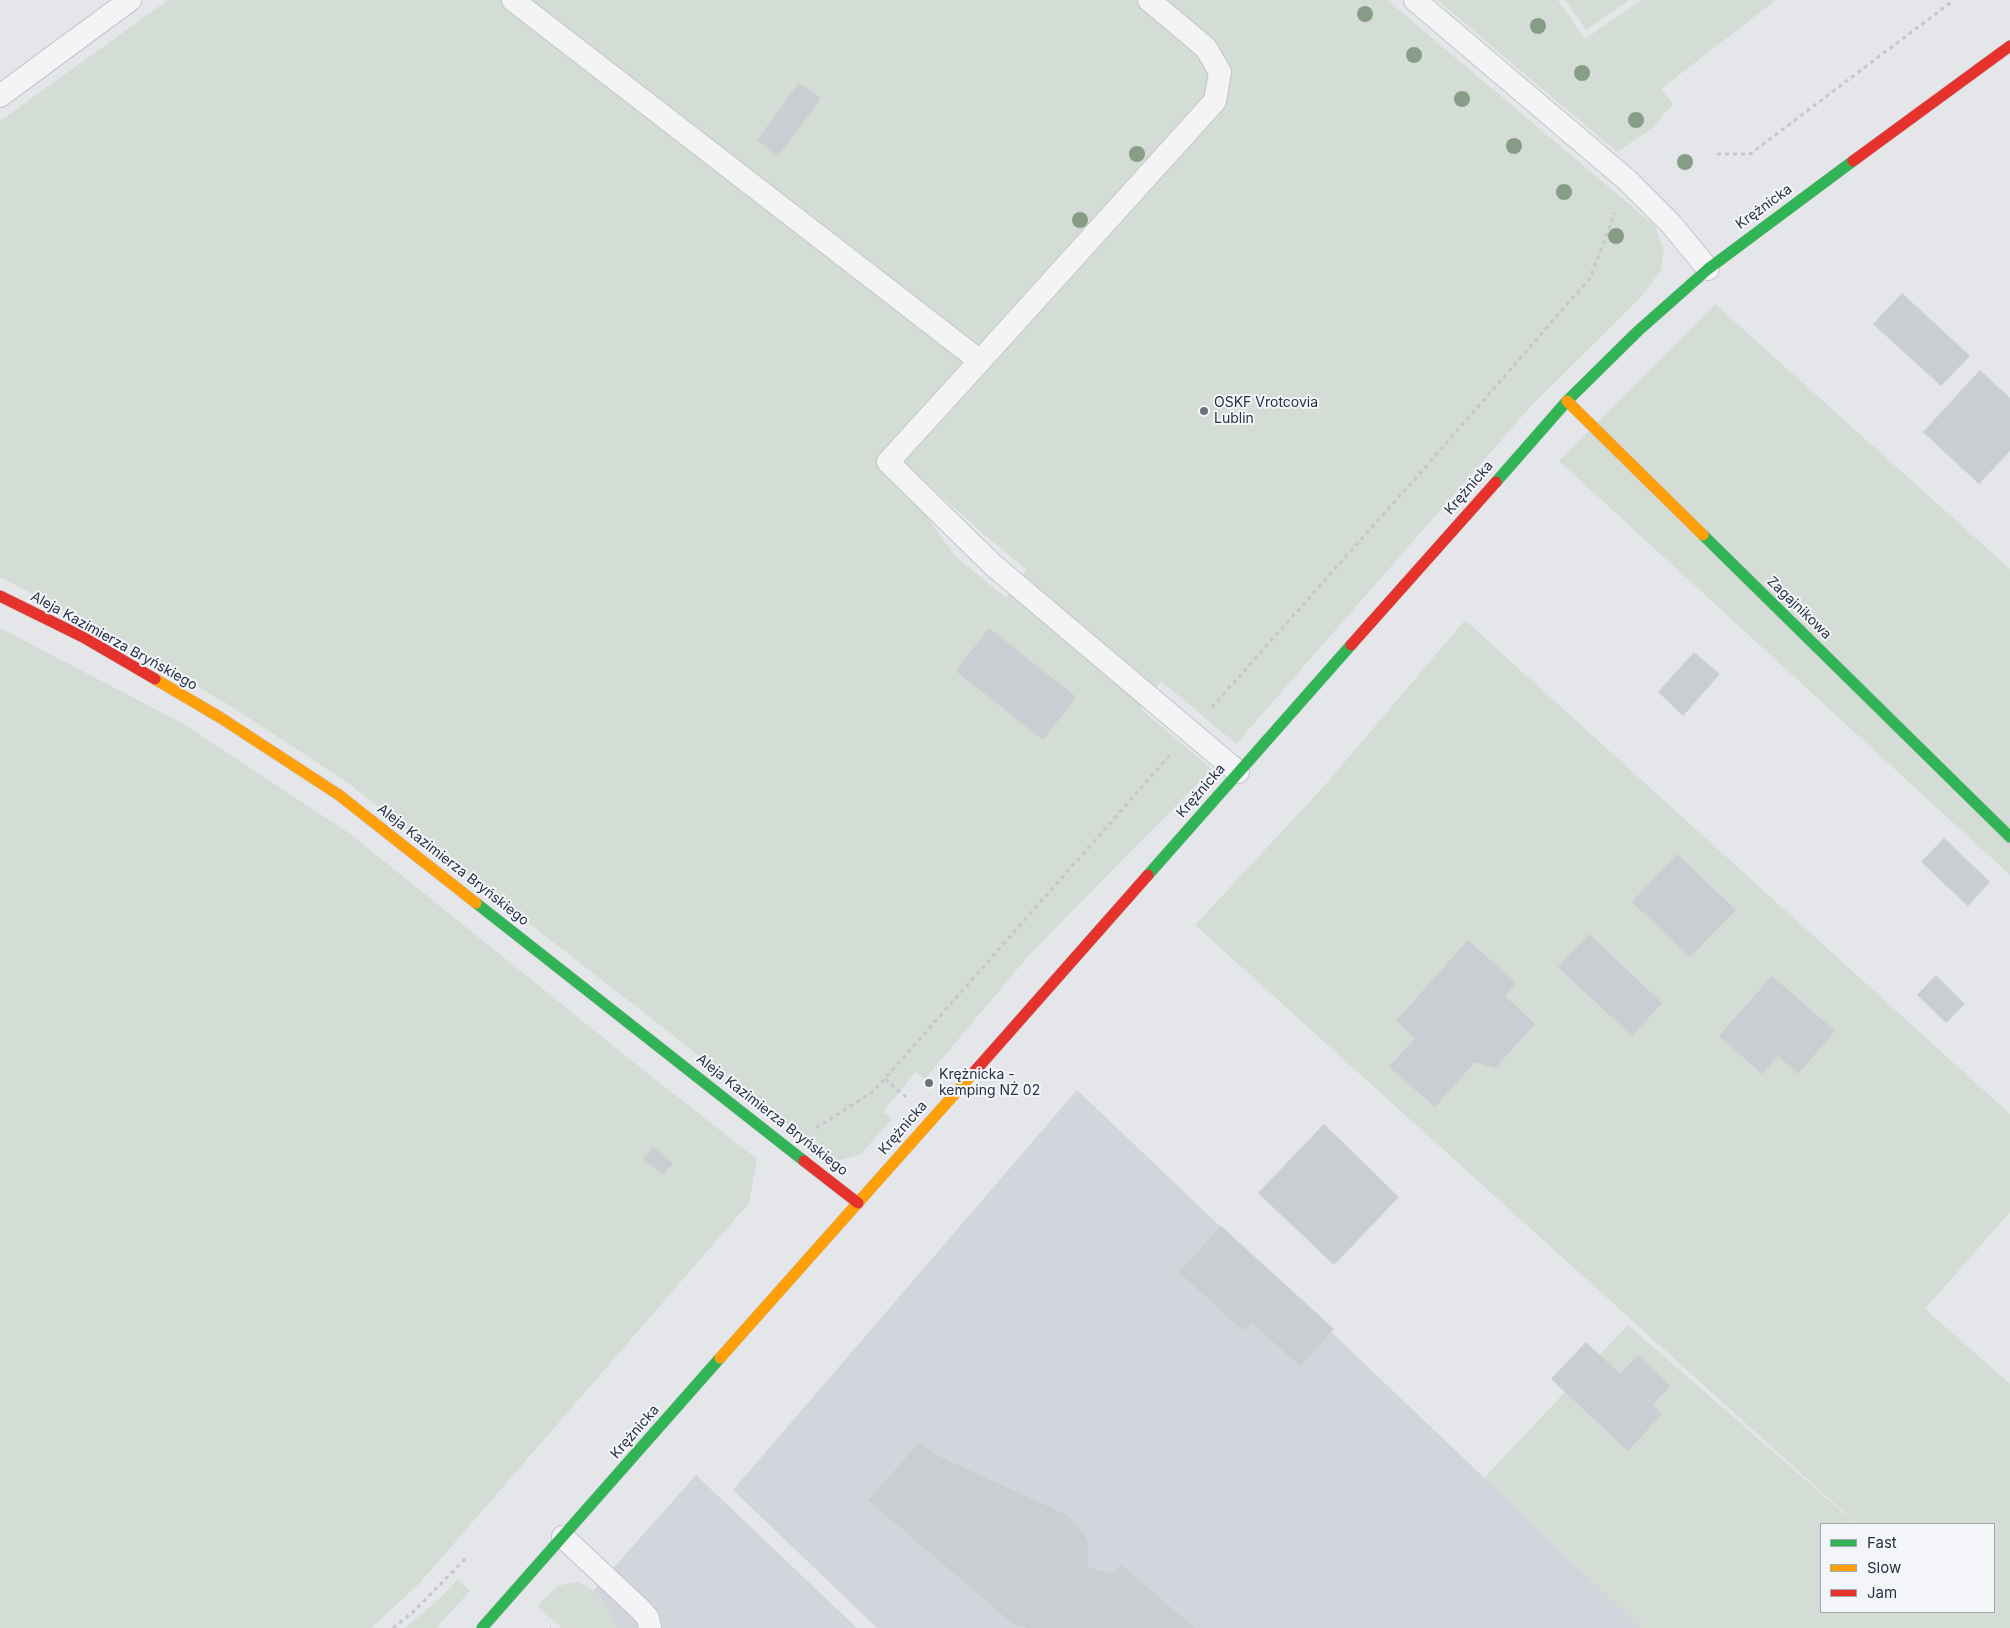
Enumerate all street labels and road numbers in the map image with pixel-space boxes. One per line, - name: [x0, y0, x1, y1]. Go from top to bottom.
- street label: Krężnicka: [1733, 181, 1795, 233]
- street label: Krężnicka: [1441, 458, 1497, 518]
- street label: Zagajnikowa: [1763, 573, 1835, 643]
- street label: Aleja Kazimierza Bryńskiego: [28, 588, 200, 694]
- street label: Krężnicka: [1173, 761, 1229, 821]
- street label: Aleja Kazimierza Bryńskiego: [374, 801, 532, 929]
- street label: Aleja Kazimierza Bryńskiego: [693, 1051, 851, 1179]
- street label: Krężnicka: [875, 1098, 931, 1158]
- street label: Krężnicka: [607, 1402, 663, 1462]

